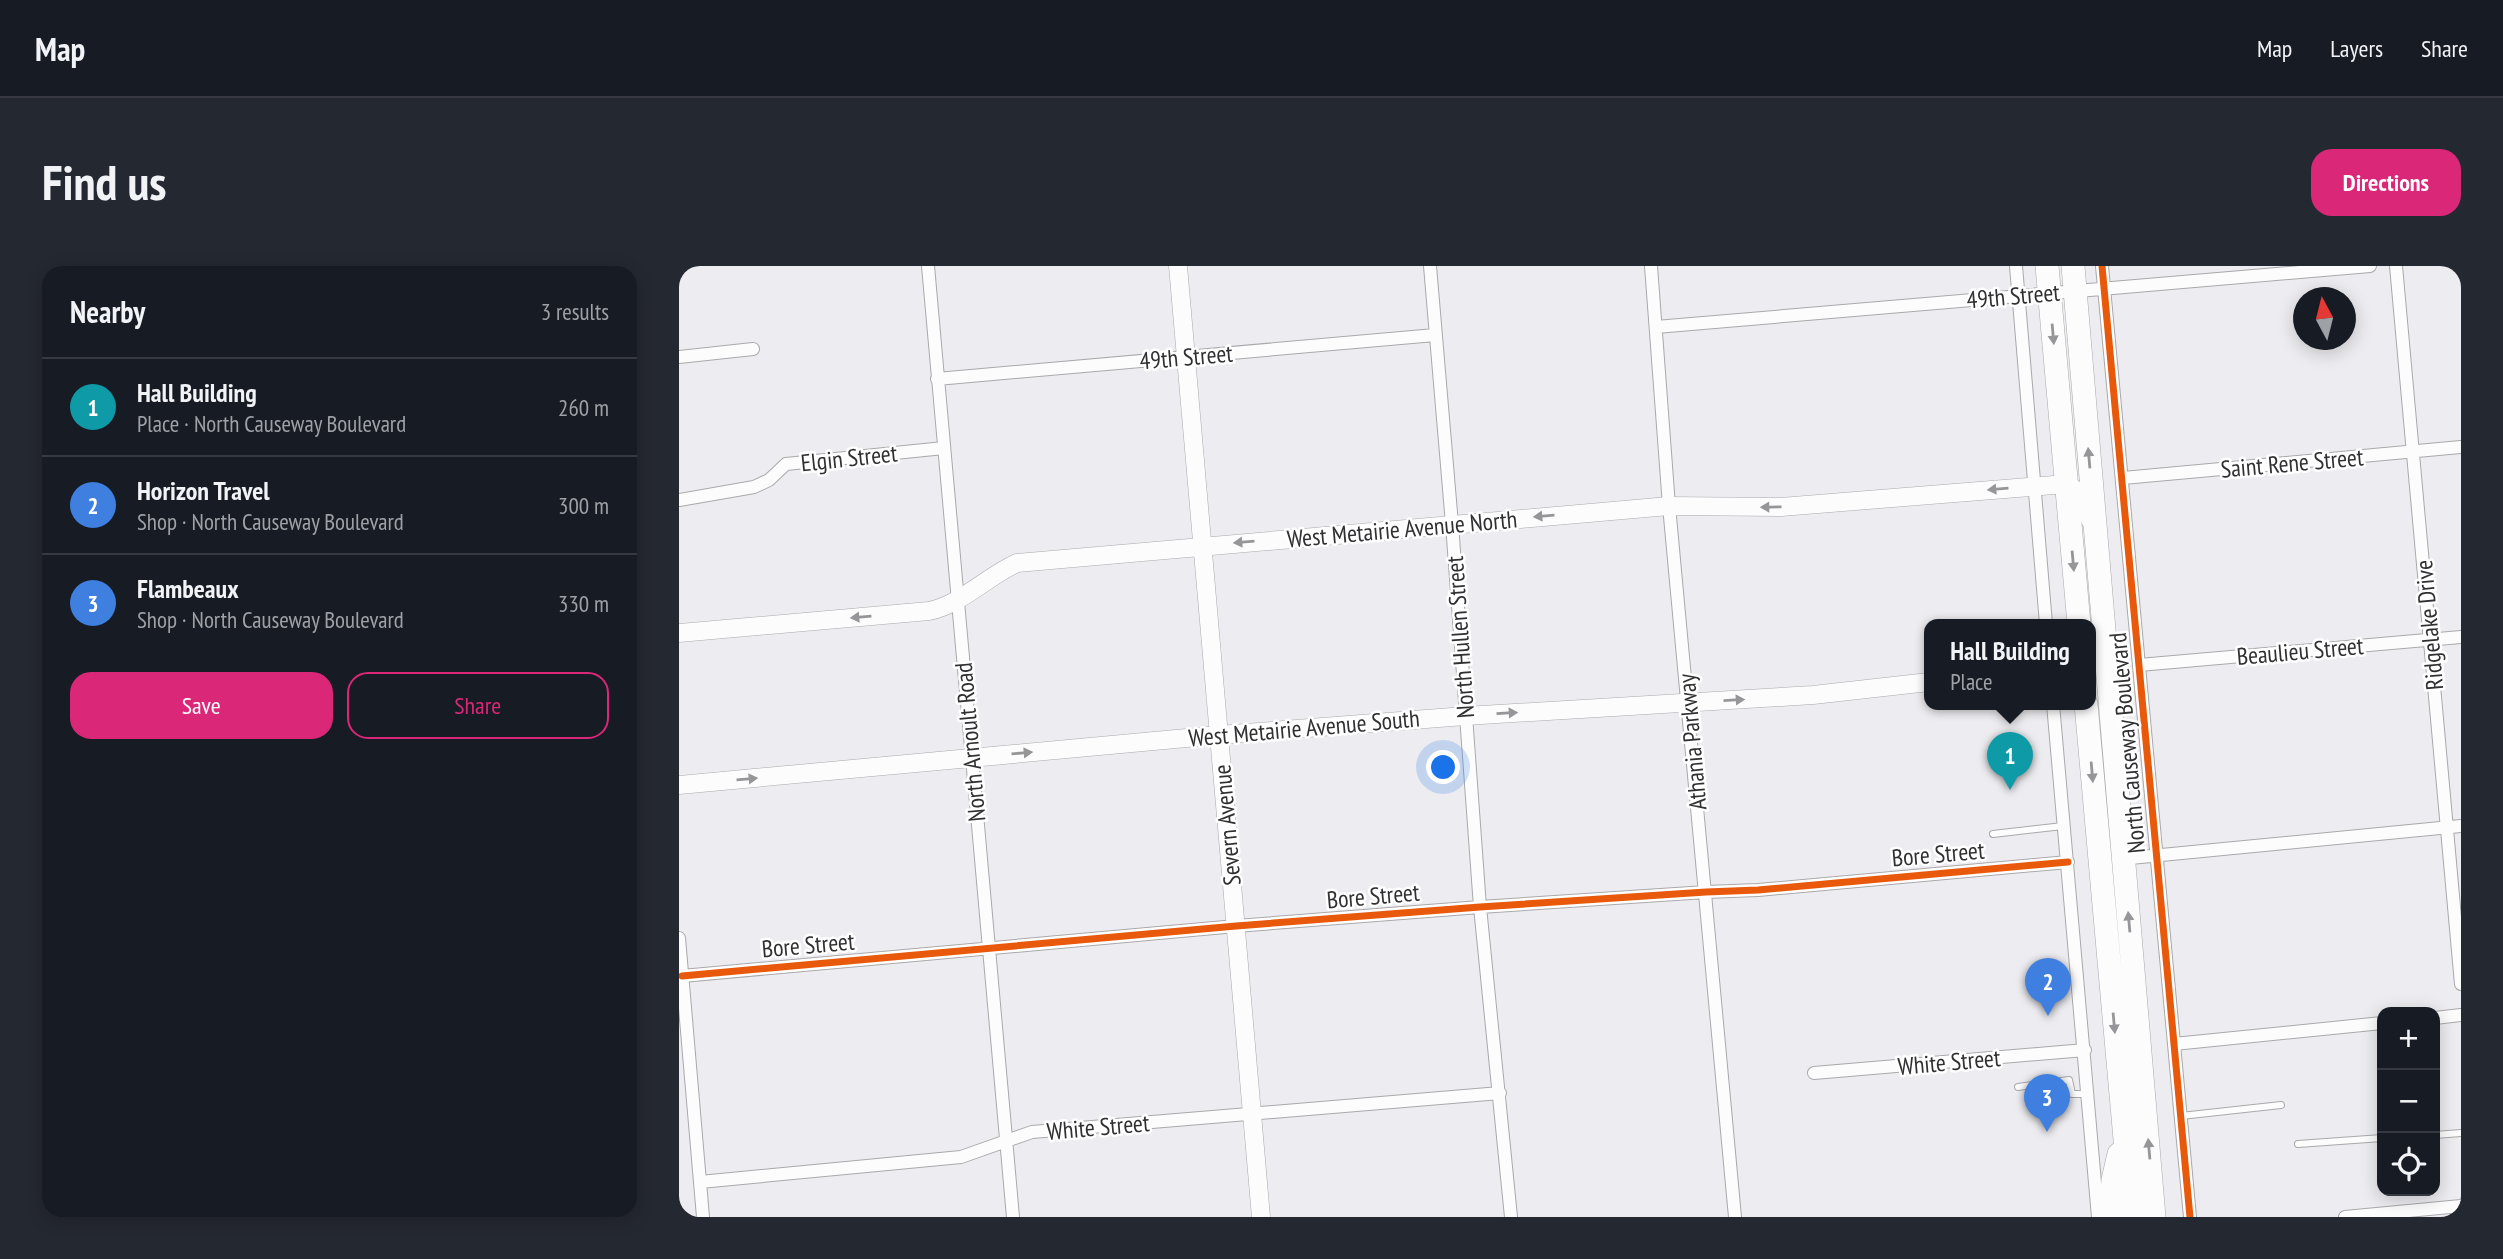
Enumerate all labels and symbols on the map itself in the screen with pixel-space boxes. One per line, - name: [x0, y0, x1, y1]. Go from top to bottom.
- street label: 49th Street: [1965, 276, 2061, 316]
- north arrow: [2293, 287, 2356, 350]
- one-way arrow: [2048, 323, 2059, 345]
- street label: 49th Street: [1138, 337, 1234, 377]
- street label: Elgin Street: [799, 437, 899, 478]
- street label: Saint Rene Street: [2219, 441, 2365, 485]
- one-way arrow: [2083, 447, 2094, 469]
- one-way arrow: [1987, 484, 2009, 495]
- one-way arrow: [1760, 501, 1782, 512]
- street label: West Metairie Avenue North: [1286, 503, 1518, 555]
- one-way arrow: [1533, 511, 1555, 522]
- one-way arrow: [1233, 537, 1255, 548]
- one-way arrow: [2068, 550, 2079, 572]
- street label: North Hullen Street: [1439, 555, 1481, 719]
- street label: Ridgelake Drive: [2408, 559, 2450, 691]
- one-way arrow: [850, 612, 872, 623]
- street label: Beaulieu Street: [2235, 630, 2365, 672]
- street label: North Causeway Boulevard: [2102, 631, 2152, 855]
- street label: North Arnoult Road: [948, 661, 992, 823]
- street label: Athania Parkway: [1671, 673, 1713, 811]
- one-way arrow: [1723, 694, 1745, 705]
- street label: West Metairie Avenue South: [1187, 702, 1421, 754]
- one-way arrow: [1496, 707, 1518, 718]
- pin: 1: [1987, 732, 2033, 790]
- one-way arrow: [1011, 747, 1033, 758]
- your location: [1426, 750, 1460, 784]
- one-way arrow: [2087, 761, 2098, 783]
- street label: Severn Avenue: [1206, 763, 1248, 887]
- one-way arrow: [736, 773, 758, 784]
- street label: Bore Street: [1890, 834, 1986, 873]
- street label: Bore Street: [1325, 876, 1421, 915]
- one-way arrow: [2123, 911, 2134, 933]
- street label: Bore Street: [760, 925, 856, 964]
- pin: 2: [2025, 958, 2071, 1016]
- one-way arrow: [2109, 1012, 2120, 1034]
- street label: White Street: [1896, 1042, 2002, 1082]
- pin: 3: [2024, 1074, 2070, 1132]
- street label: White Street: [1045, 1107, 1151, 1147]
- one-way arrow: [2143, 1138, 2154, 1160]

